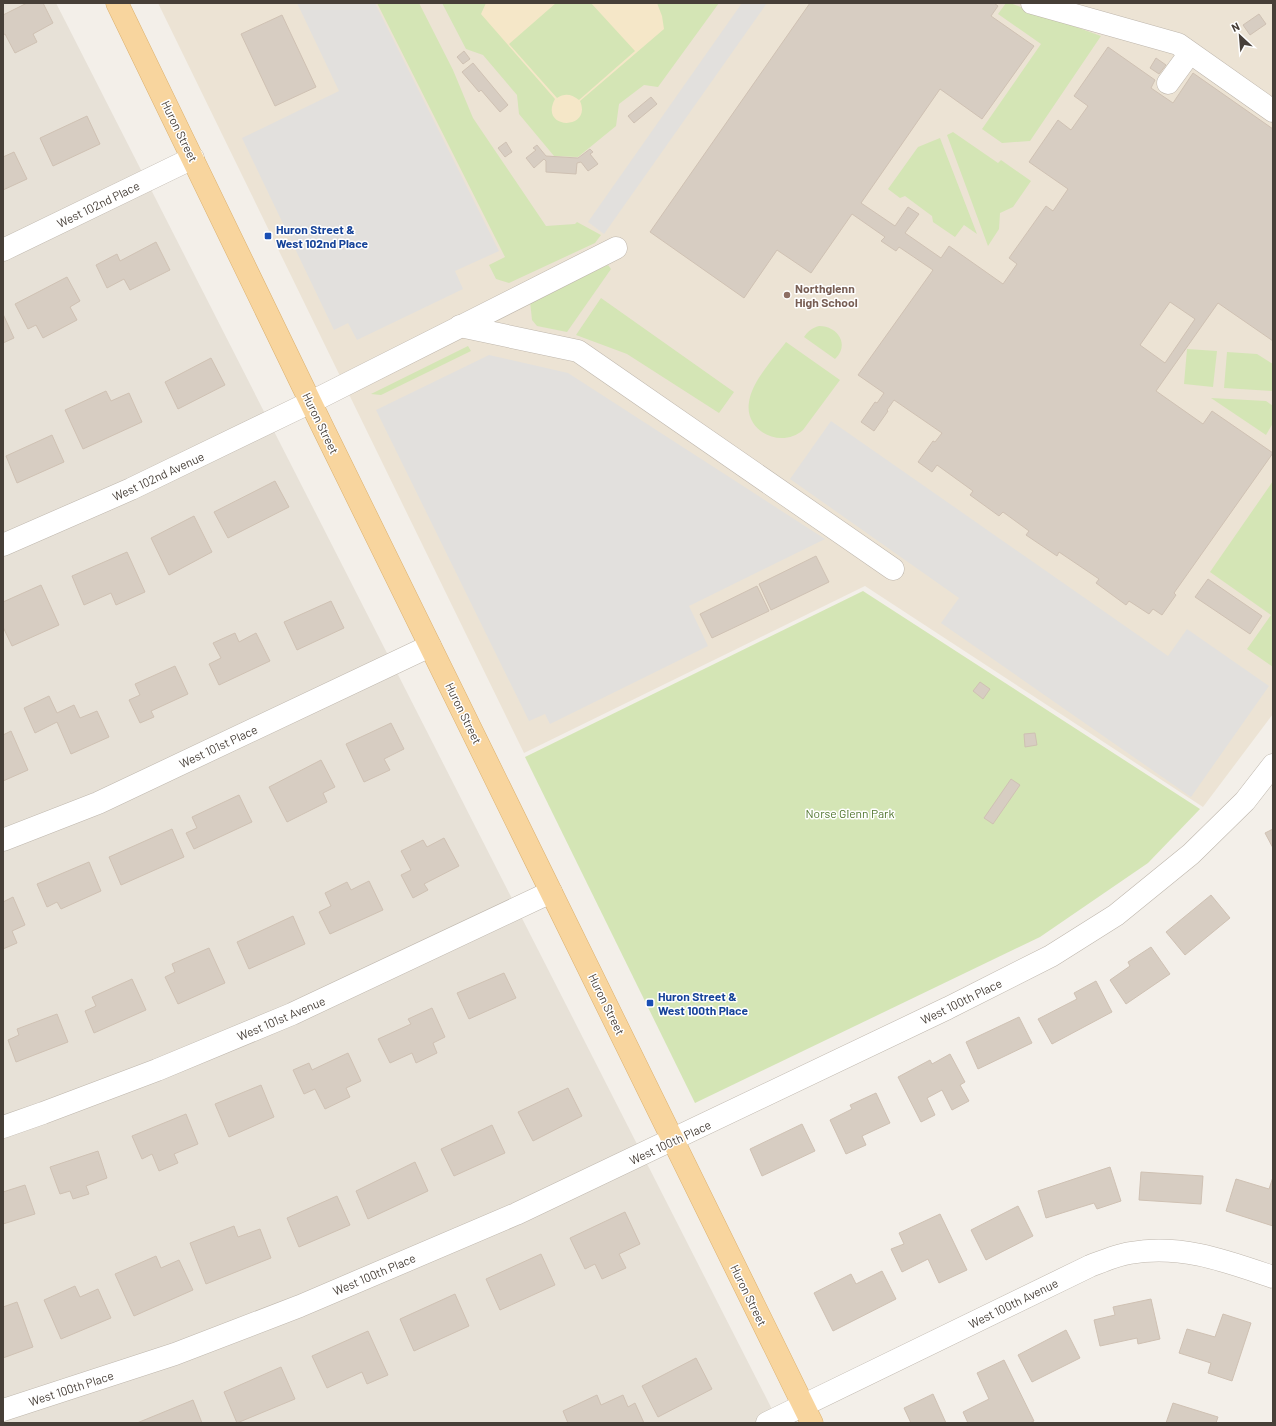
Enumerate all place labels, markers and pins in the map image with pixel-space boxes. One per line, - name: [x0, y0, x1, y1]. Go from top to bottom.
- place label: Huron Street & West 102nd Place: [276, 222, 369, 250]
- marker: Huron Street & West 102nd Place: [263, 231, 273, 241]
- place label: Northglenn High School: [795, 281, 858, 309]
- marker: Northglenn High School: [782, 290, 792, 300]
- place label: Huron Street & West 100th Place: [658, 989, 748, 1017]
- marker: Huron Street & West 100th Place: [645, 998, 655, 1008]

